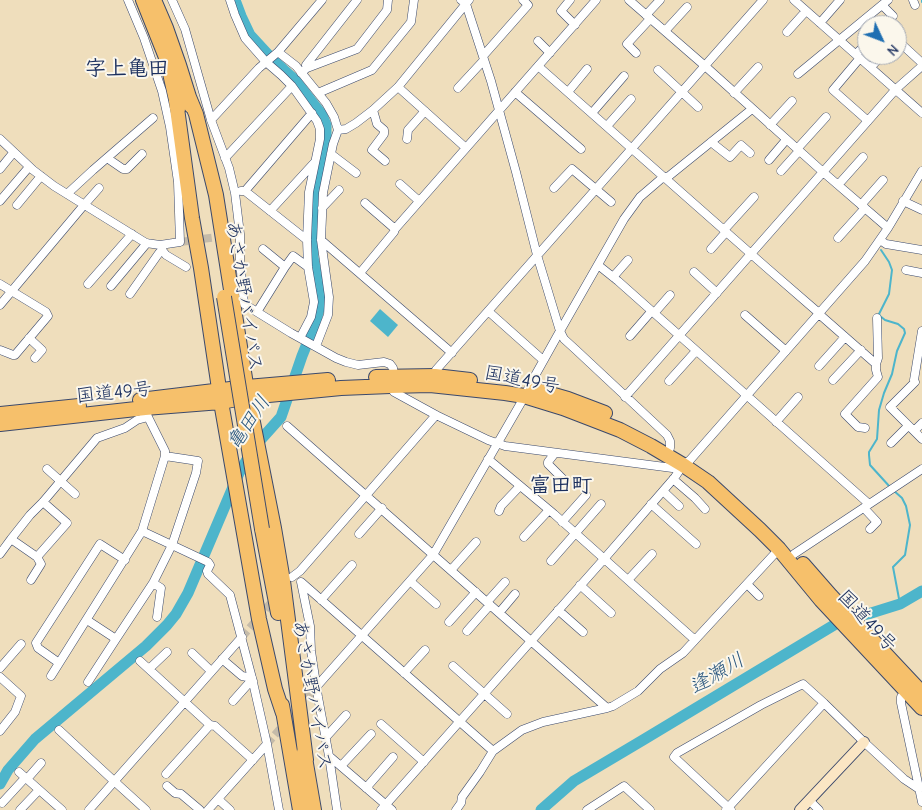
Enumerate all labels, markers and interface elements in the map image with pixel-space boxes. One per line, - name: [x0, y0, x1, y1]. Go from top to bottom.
- north arrow: [857, 15, 907, 65]
- text: N: [883, 41, 902, 59]
- district label: 字上亀田: [85, 56, 169, 82]
- street label: あさか野バイパス: [221, 219, 267, 373]
- street label: 国道49号: [482, 362, 562, 398]
- street label: 国道49号: [75, 378, 153, 408]
- water label: 亀田川: [222, 391, 276, 455]
- district label: 富田町: [530, 473, 592, 499]
- street label: 国道49号: [833, 585, 901, 657]
- street label: あさか野バイパス: [288, 618, 336, 772]
- water label: 逢瀬川: [685, 648, 749, 700]

